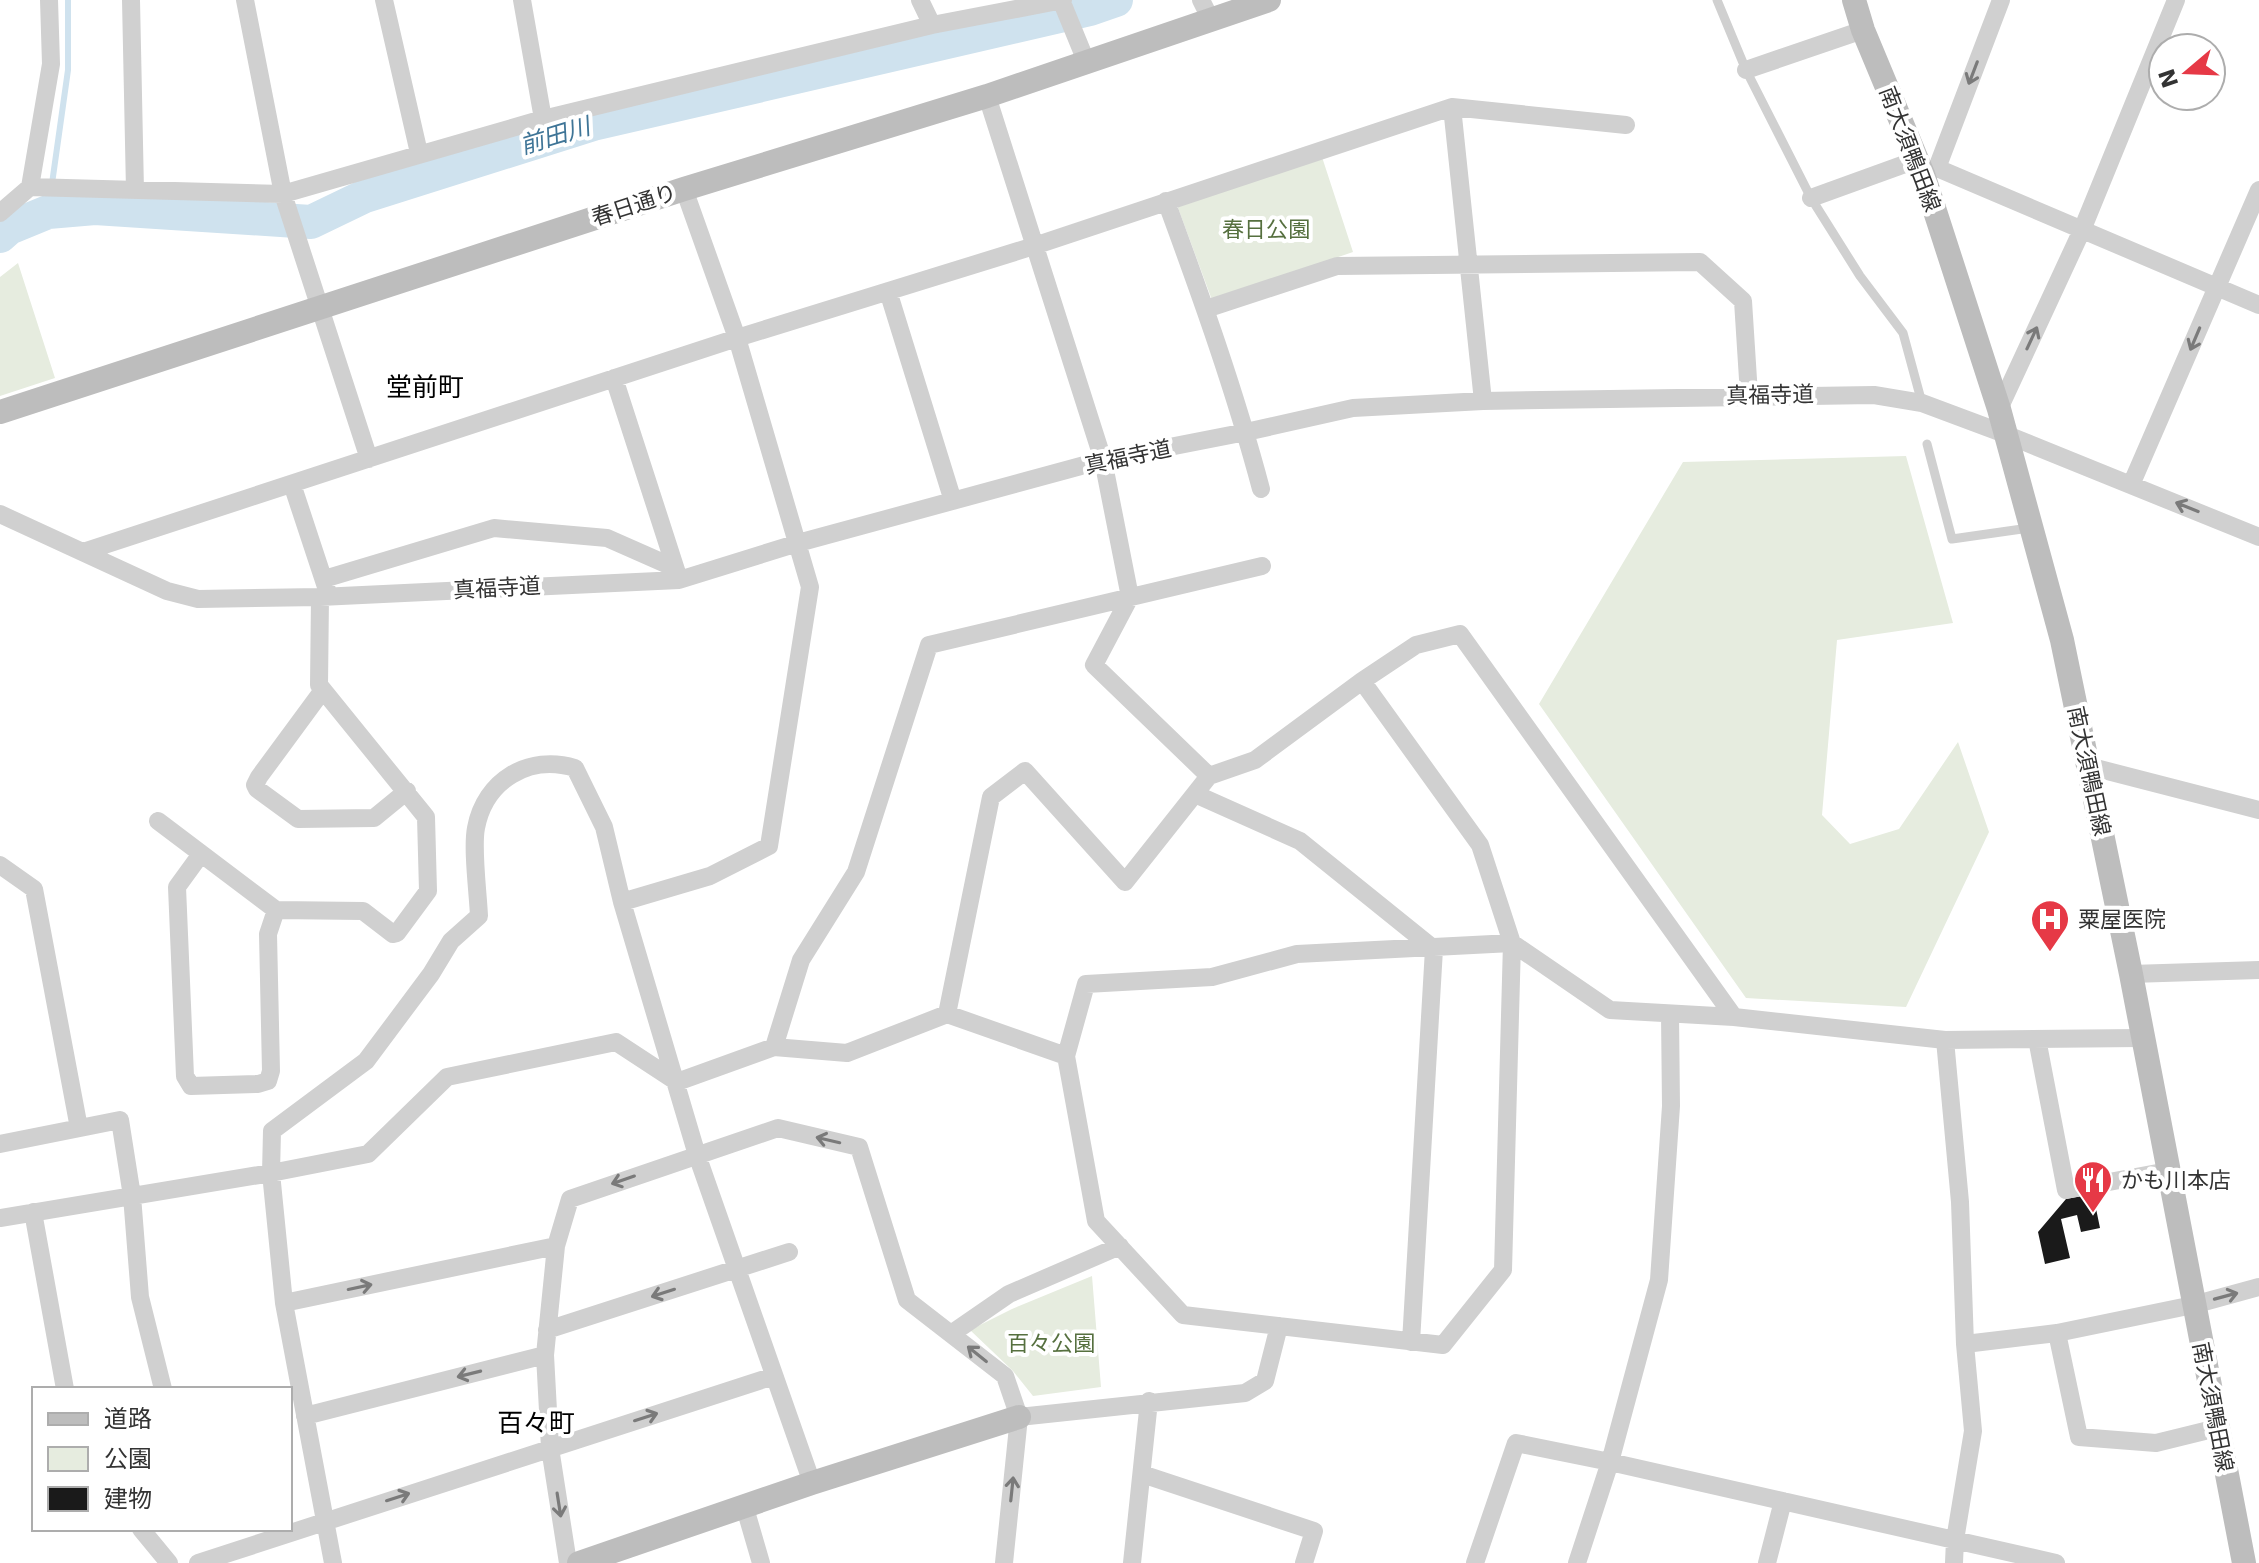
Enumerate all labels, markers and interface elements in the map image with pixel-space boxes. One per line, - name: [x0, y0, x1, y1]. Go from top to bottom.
- north arrow: [2147, 32, 2227, 112]
- one-way arrow: [1965, 60, 1979, 85]
- text: N: [2154, 66, 2183, 91]
- street label: 南大須鴨田線: [1875, 83, 1945, 215]
- water label: 前田川: [516, 111, 596, 160]
- street label: 春日通り: [588, 180, 680, 230]
- park label: 春日公園: [1222, 217, 1310, 242]
- one-way arrow: [2025, 326, 2040, 350]
- one-way arrow: [2186, 326, 2201, 350]
- district label: 堂前町: [386, 372, 464, 402]
- street label: 真福寺道: [1726, 382, 1814, 408]
- street label: 真福寺道: [1082, 436, 1174, 478]
- one-way arrow: [2175, 499, 2200, 514]
- street label: 真福寺道: [452, 573, 542, 603]
- street label: 南大須鴨田線: [2063, 704, 2115, 838]
- hospital icon: 粟屋医院: [2029, 898, 2071, 953]
- place label: 粟屋医院: [2078, 907, 2166, 932]
- one-way arrow: [815, 1131, 841, 1146]
- restaurant icon: かも川本店: [2072, 1159, 2114, 1214]
- place label: かも川本店: [2121, 1168, 2231, 1193]
- one-way arrow: [611, 1174, 636, 1189]
- one-way arrow: [347, 1279, 372, 1294]
- one-way arrow: [651, 1287, 676, 1302]
- one-way arrow: [2212, 1288, 2238, 1303]
- park label: 百々公園: [1007, 1331, 1095, 1356]
- street label: 南大須鴨田線: [2188, 1340, 2238, 1474]
- one-way arrow: [967, 1346, 988, 1363]
- one-way arrow: [457, 1368, 483, 1383]
- legend: [32, 1387, 292, 1531]
- text: 道路: [104, 1405, 152, 1433]
- district label: 百々町: [497, 1408, 575, 1438]
- one-way arrow: [632, 1409, 658, 1424]
- text: 公園: [104, 1445, 152, 1473]
- one-way arrow: [1004, 1476, 1019, 1503]
- text: 建物: [104, 1485, 152, 1513]
- one-way arrow: [385, 1488, 410, 1503]
- one-way arrow: [552, 1492, 567, 1518]

